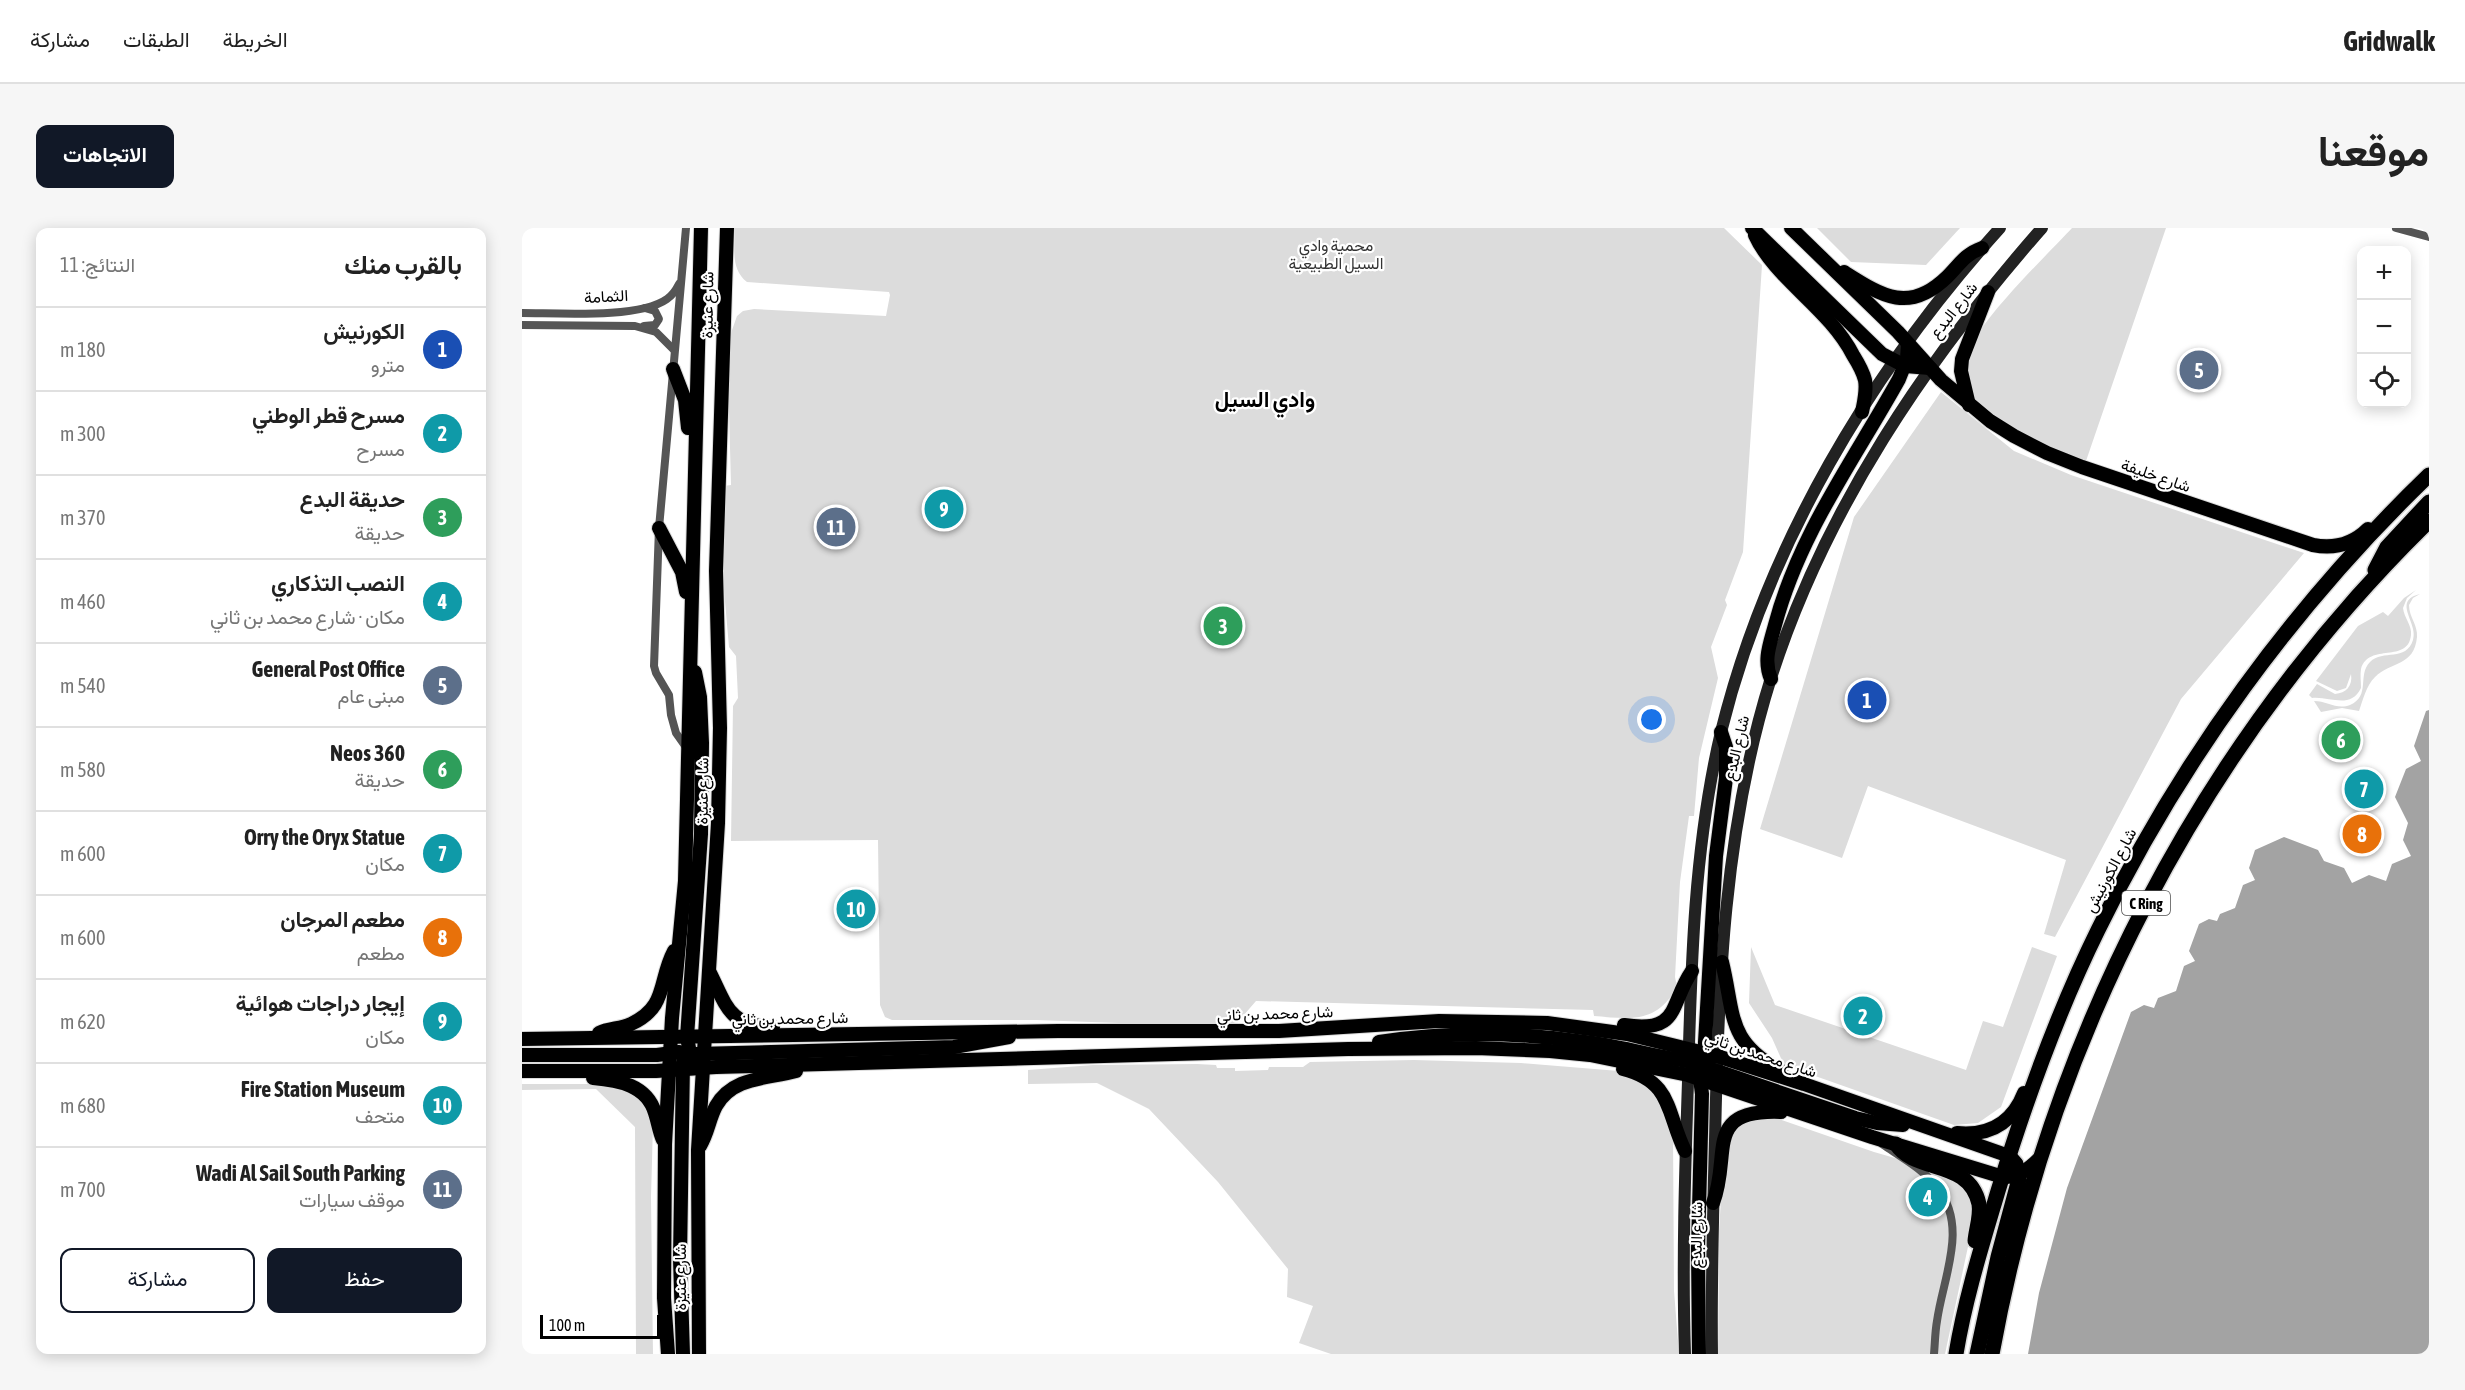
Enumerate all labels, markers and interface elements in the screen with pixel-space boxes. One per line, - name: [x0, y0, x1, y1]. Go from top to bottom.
- text: Gridwalk: [2343, 25, 2435, 57]
- text: مشاركة: [30, 27, 90, 51]
- text: الطبقات: [123, 27, 190, 51]
- text: الخريطة: [223, 27, 288, 51]
- button: الاتجاهات: [36, 125, 174, 188]
- text: موقعنا: [2318, 127, 2429, 175]
- park label: محمية وادي السيل الطبيعية: [1289, 236, 1383, 274]
- map controls: [2357, 246, 2411, 408]
- button: +: [2357, 246, 2411, 300]
- text: بالقرب منك: [344, 250, 462, 280]
- text: النتائج: 11: [60, 253, 135, 276]
- street label: شارع عنيزة: [697, 271, 720, 339]
- street label: شارع البدع: [1925, 278, 1983, 344]
- street label: الثمامة: [583, 286, 629, 306]
- button: −: [2357, 300, 2411, 354]
- text: الكورنيش: [323, 318, 405, 344]
- text: 180 m: [60, 338, 105, 361]
- text: 1: [438, 338, 447, 361]
- pin: 5: [2180, 348, 2218, 392]
- text: مترو: [371, 353, 405, 376]
- button: locate: [2357, 354, 2411, 408]
- district label: وادي السيل: [1215, 386, 1315, 418]
- text: مسرح قطر الوطني: [252, 402, 405, 428]
- text: 300 m: [60, 422, 105, 445]
- text: 2: [438, 422, 447, 445]
- text: مسرح: [356, 437, 405, 460]
- street label: شارع خليفة: [2118, 455, 2193, 498]
- text: حديقة البدع: [299, 486, 405, 512]
- pin: 9: [924, 486, 964, 532]
- pin: 11: [816, 504, 856, 550]
- text: 370 m: [60, 506, 105, 529]
- text: 3: [438, 506, 447, 529]
- text: حديقة: [354, 521, 405, 544]
- text: النصب التذكاري: [271, 570, 405, 596]
- text: 460 m: [60, 590, 105, 613]
- text: 4: [438, 590, 447, 613]
- pin: 3: [1204, 604, 1242, 648]
- text: مكان · شارع محمد بن ثاني: [210, 605, 405, 628]
- text: General Post Office: [252, 656, 405, 682]
- text: 540 m: [60, 674, 105, 697]
- text: 5: [438, 674, 447, 697]
- pin: 1: [1848, 678, 1886, 722]
- text: مبنى عام: [337, 684, 405, 707]
- your location: [1637, 705, 1666, 734]
- street label: شارع البدع: [1720, 714, 1755, 783]
- pin: 6: [2322, 718, 2360, 762]
- text: Neos 360: [330, 740, 405, 766]
- street label: شارع عنيزة: [692, 757, 715, 825]
- text: 580 m: [60, 758, 105, 781]
- text: 6: [438, 758, 447, 781]
- pin: 7: [2344, 766, 2384, 812]
- text: حديقة: [354, 768, 405, 791]
- pin: 8: [2342, 812, 2382, 856]
- text: Orry the Oryx Statue: [244, 824, 405, 850]
- street label: شارع الكورنيش: [2080, 825, 2142, 916]
- text: 600 m: [60, 842, 105, 865]
- text: 7: [438, 842, 447, 865]
- text: مكان: [365, 852, 405, 875]
- pin: 10: [836, 886, 876, 932]
- road number: C Ring: [2122, 891, 2170, 915]
- text: مطعم المرجان: [280, 906, 405, 932]
- text: 600 m: [60, 926, 105, 949]
- text: 8: [438, 926, 447, 949]
- text: مطعم: [357, 941, 405, 964]
- text: إيجار دراجات هوائية: [236, 990, 405, 1016]
- pin: 2: [1844, 994, 1882, 1038]
- street label: شارع محمد بن ثاني: [1216, 1002, 1334, 1029]
- street label: شارع محمد بن ثاني: [732, 1008, 849, 1033]
- text: 620 m: [60, 1010, 105, 1033]
- text: 9: [438, 1010, 447, 1033]
- text: مكان: [365, 1025, 405, 1048]
- street label: شارع محمد بن ثاني: [1701, 1027, 1819, 1085]
- text: Fire Station Museum: [241, 1076, 405, 1102]
- text: 680 m: [60, 1094, 105, 1117]
- text: 10: [433, 1094, 452, 1117]
- text: متحف: [355, 1104, 405, 1127]
- text: Wadi Al Sail South Parking: [196, 1160, 405, 1186]
- pin: 4: [1908, 1174, 1948, 1220]
- text: 700 m: [60, 1178, 105, 1201]
- text: 11: [433, 1178, 452, 1201]
- text: موقف سيارات: [299, 1188, 405, 1211]
- street label: شارع البدع: [1686, 1202, 1709, 1269]
- street label: شارع عنيزة: [671, 1244, 692, 1310]
- button: مشاركة: [60, 1248, 255, 1313]
- button: حفظ: [267, 1248, 462, 1313]
- scale bar: [540, 1312, 660, 1340]
- text: 100 m: [549, 1316, 585, 1334]

